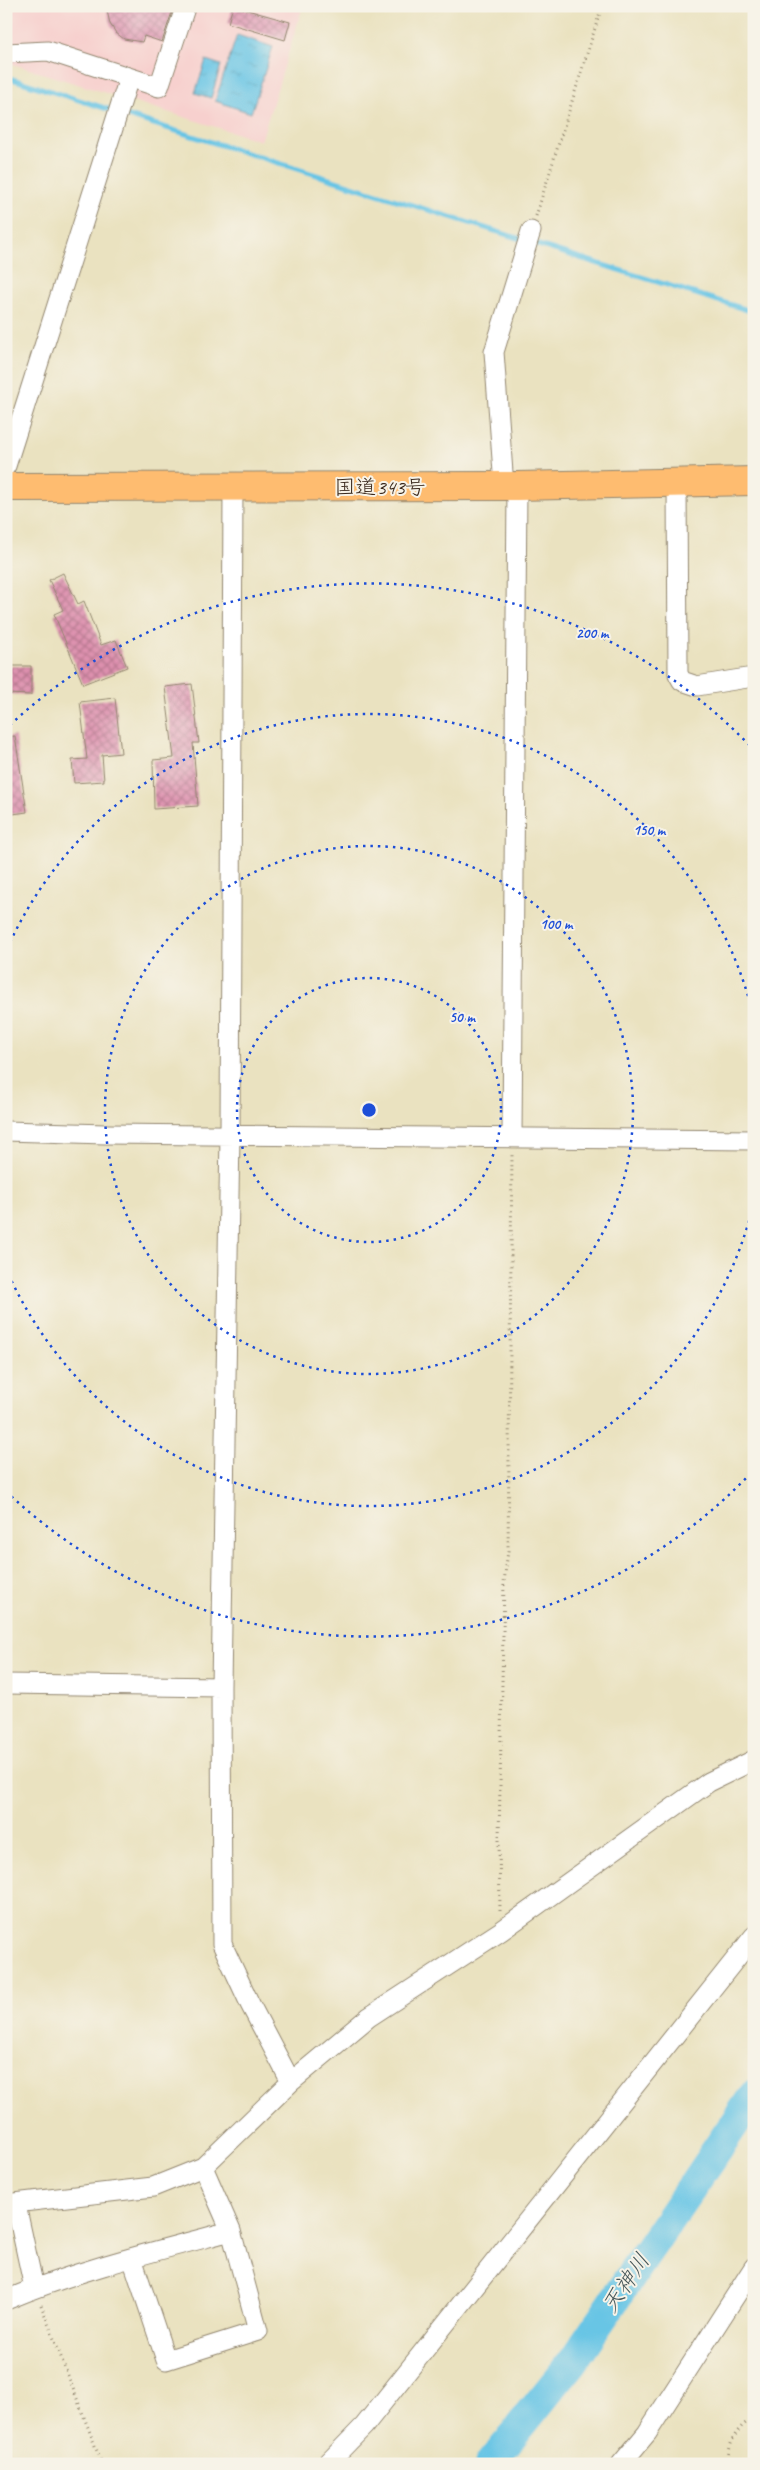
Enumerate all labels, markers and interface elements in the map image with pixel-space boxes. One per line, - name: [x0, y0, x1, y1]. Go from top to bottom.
- street label: 国道343号: [334, 474, 426, 500]
- text: 200 m: [576, 624, 610, 643]
- text: 150 m: [633, 821, 667, 840]
- text: 100 m: [540, 915, 574, 934]
- text: 50 m: [449, 1008, 476, 1027]
- centre of rings: [360, 1101, 378, 1119]
- water label: 天神川: [596, 2248, 656, 2318]

